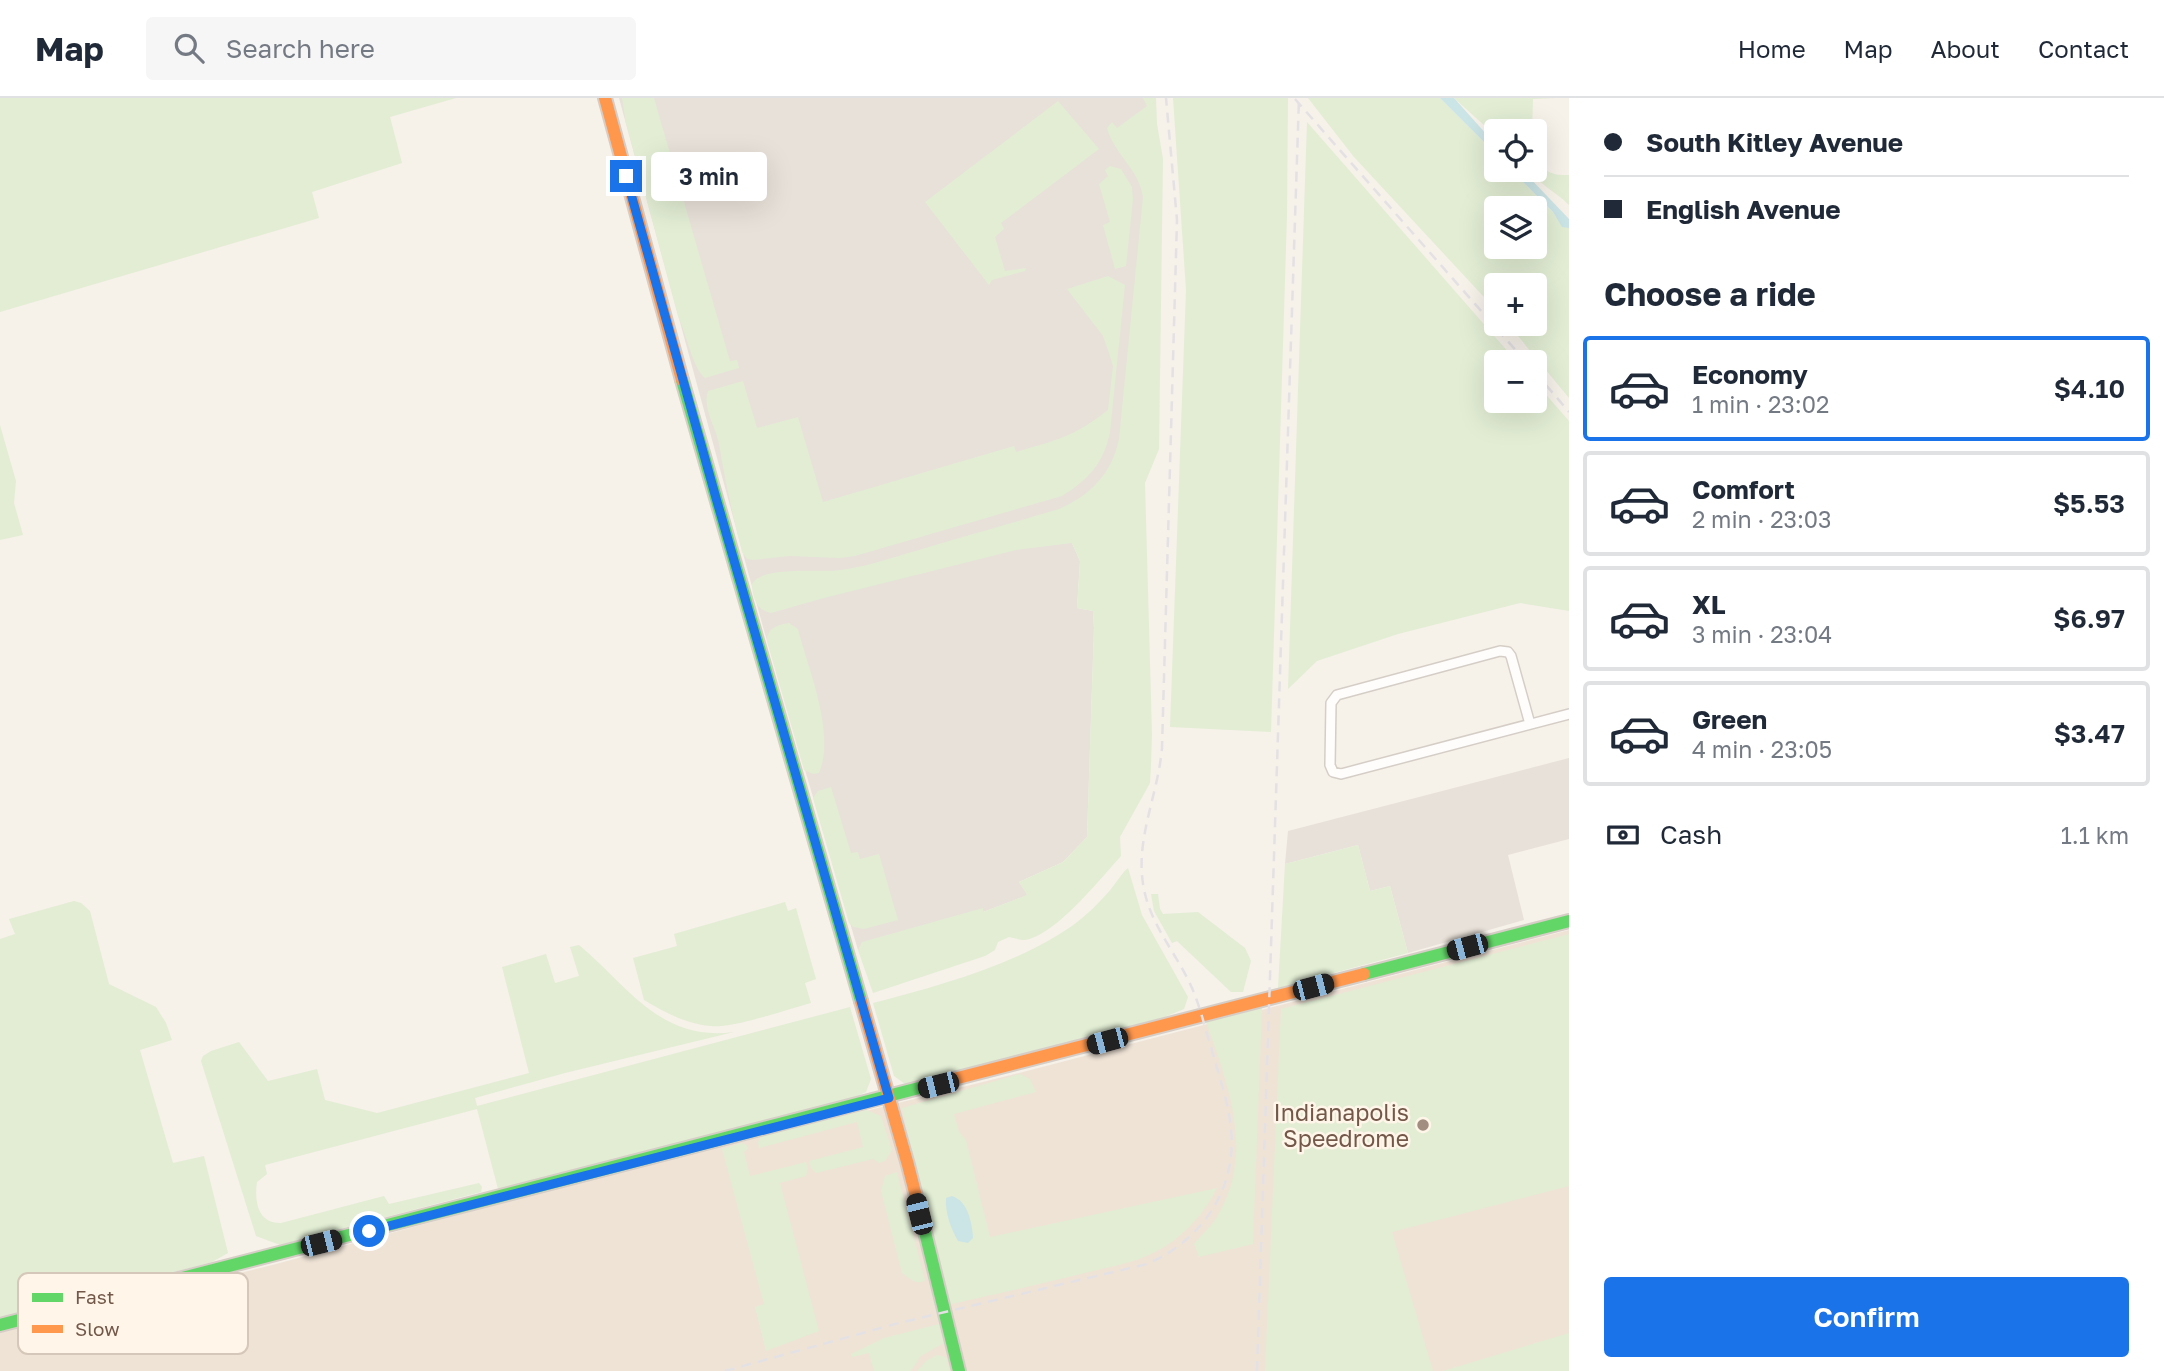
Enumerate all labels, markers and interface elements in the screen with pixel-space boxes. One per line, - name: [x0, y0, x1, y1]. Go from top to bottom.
- search box: [146, 17, 636, 80]
- text: Map: [35, 29, 104, 68]
- icon: search: [170, 29, 208, 67]
- text: Search here: [226, 33, 375, 64]
- text: Home: [1738, 34, 1806, 63]
- text: Map: [1844, 34, 1893, 63]
- text: About: [1931, 34, 2000, 63]
- text: Contact: [2038, 34, 2129, 63]
- map controls: [1484, 119, 1547, 413]
- button: locate: [1484, 119, 1547, 182]
- text: South Kitley Avenue: [1646, 127, 1903, 158]
- callout: 3 min: [650, 152, 766, 200]
- route end: [610, 160, 642, 192]
- text: 3 min: [679, 162, 739, 190]
- text: English Avenue: [1646, 194, 1841, 225]
- button: layers: [1484, 196, 1547, 259]
- button: +: [1484, 273, 1547, 336]
- text: Choose a ride: [1604, 275, 1816, 313]
- button: −: [1484, 350, 1547, 413]
- icon: car: [1608, 357, 1671, 420]
- text: Economy: [1692, 359, 1808, 390]
- text: $4.10: [2054, 373, 2125, 404]
- text: 1 min · 23:02: [1692, 390, 1829, 418]
- icon: car: [1608, 472, 1671, 535]
- text: Comfort: [1692, 474, 1795, 505]
- text: $5.53: [2053, 488, 2125, 519]
- text: 2 min · 23:03: [1692, 505, 1832, 533]
- icon: car: [1608, 587, 1671, 650]
- text: XL: [1692, 589, 1726, 620]
- text: $6.97: [2053, 603, 2125, 634]
- text: 3 min · 23:04: [1692, 620, 1832, 648]
- icon: car: [1608, 702, 1671, 765]
- text: Green: [1692, 704, 1767, 735]
- text: $3.47: [2054, 718, 2125, 749]
- text: 4 min · 23:05: [1692, 735, 1832, 763]
- icon: cash: [1604, 816, 1642, 854]
- text: Cash: [1660, 819, 1722, 850]
- text: 1.1 km: [2061, 821, 2129, 849]
- car: [1444, 931, 1491, 963]
- car: [1290, 971, 1337, 1003]
- car: [1084, 1025, 1131, 1057]
- car: [916, 1070, 961, 1100]
- place label: Indianapolis Speedrome: [1274, 1098, 1409, 1152]
- marker: Indianapolis Speedrome: [1415, 1117, 1431, 1133]
- car: [904, 1191, 935, 1237]
- route start: [353, 1215, 385, 1247]
- car: [299, 1228, 344, 1258]
- legend: [18, 1273, 248, 1354]
- button: Confirm: [1604, 1277, 2129, 1357]
- text: Fast: [75, 1285, 114, 1308]
- text: Slow: [75, 1317, 120, 1340]

